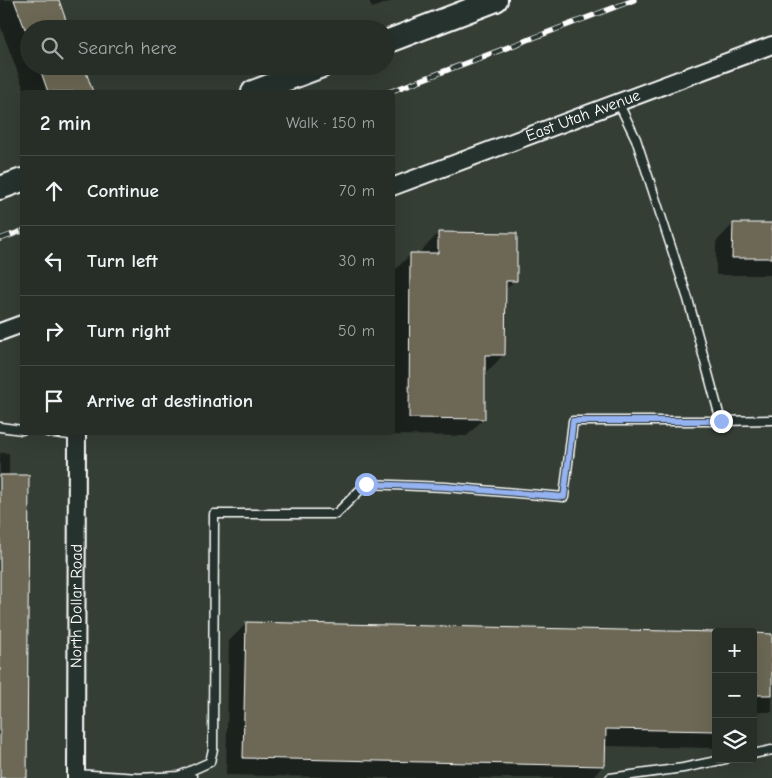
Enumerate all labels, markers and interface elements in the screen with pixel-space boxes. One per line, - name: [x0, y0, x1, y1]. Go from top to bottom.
- search box: [20, 20, 395, 75]
- icon: search: [38, 34, 66, 62]
- text: Search here: [78, 37, 177, 59]
- street label: East Utah Avenue: [523, 86, 643, 145]
- text: 2 min: [40, 111, 91, 135]
- text: Walk · 150 m: [286, 114, 375, 132]
- icon: ahead: [40, 177, 68, 205]
- text: Continue: [87, 180, 159, 202]
- text: 70 m: [339, 182, 375, 200]
- icon: left: [40, 247, 68, 275]
- text: Turn left: [87, 250, 158, 272]
- text: 30 m: [339, 252, 375, 270]
- icon: right: [40, 317, 68, 345]
- text: Turn right: [87, 320, 171, 342]
- text: 50 m: [338, 322, 375, 340]
- icon: arrive: [40, 387, 68, 415]
- text: Arrive at destination: [87, 390, 253, 412]
- route end: [710, 410, 733, 433]
- route start: [355, 473, 378, 496]
- street label: North Dollar Road: [67, 544, 86, 668]
- map controls: [712, 628, 757, 763]
- button: +: [712, 628, 757, 673]
- button: −: [712, 673, 757, 718]
- button: layers: [712, 718, 757, 763]

